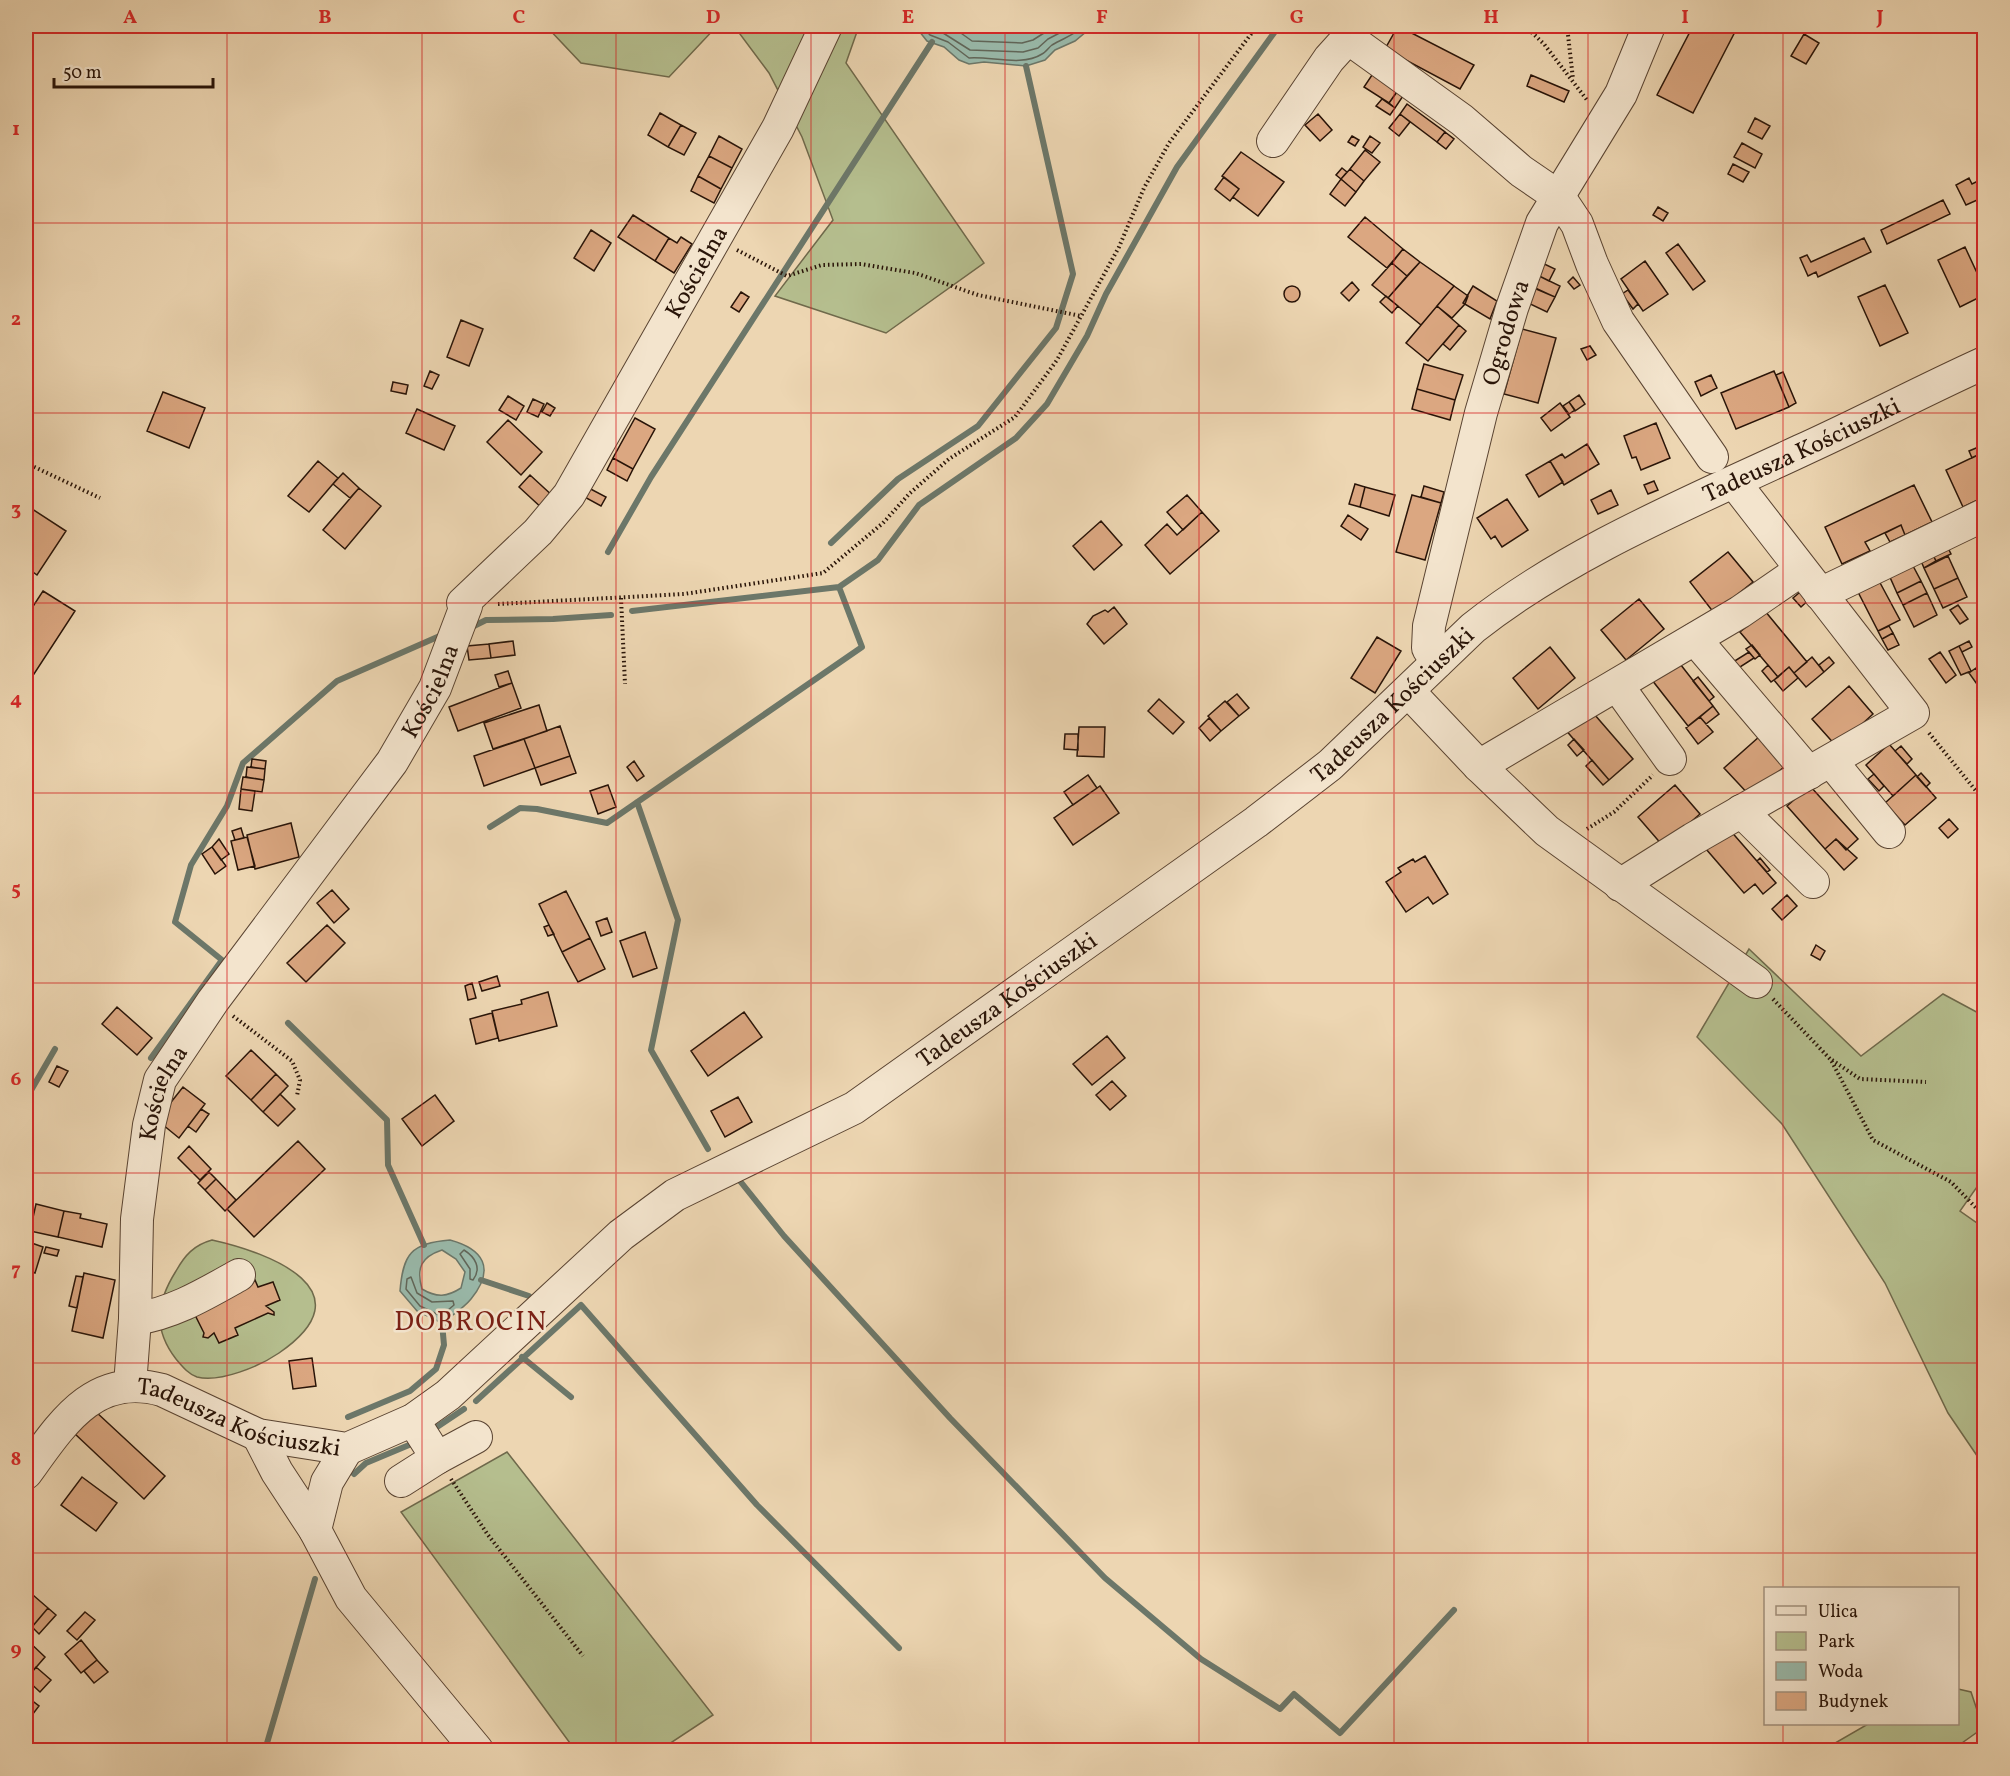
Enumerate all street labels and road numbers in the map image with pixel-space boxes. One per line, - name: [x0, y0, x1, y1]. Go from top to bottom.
- street label: Kościelna: [658, 220, 738, 325]
- street label: Ogrodowa: [1475, 275, 1540, 390]
- street label: Tadeusza Kościuszki: [1698, 390, 1907, 512]
- street label: Tadeusza Kościuszki: [1304, 620, 1483, 793]
- street label: Kościelna: [394, 640, 469, 745]
- street label: Tadeusza Kościuszki: [910, 925, 1105, 1077]
- street label: Kościelna: [132, 1039, 198, 1143]
- street label: Tadeusza Kościuszki: [135, 1371, 343, 1467]

